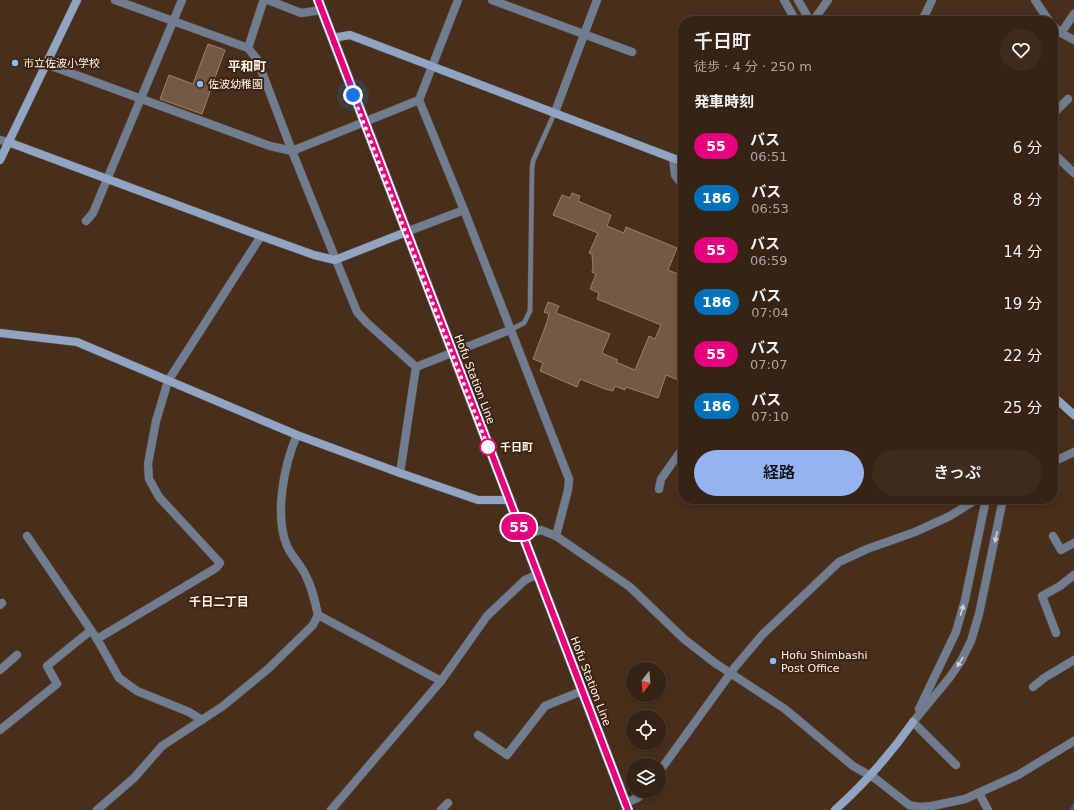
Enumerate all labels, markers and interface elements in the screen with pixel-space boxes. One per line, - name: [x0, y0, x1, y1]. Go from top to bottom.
- button: heart: [1000, 29, 1042, 71]
- text: 千日町: [694, 30, 751, 52]
- place label: 市立佐波小学校: [23, 57, 100, 70]
- marker: 市立佐波小学校: [10, 58, 20, 68]
- district label: 平和町: [227, 59, 267, 74]
- text: 徒歩 · 4 分 · 250 m: [694, 59, 812, 74]
- place label: 佐波幼稚園: [208, 78, 263, 91]
- marker: 佐波幼稚園: [195, 79, 205, 89]
- your location: [343, 85, 363, 105]
- text: 発車時刻: [694, 93, 754, 111]
- text: バス: [750, 131, 780, 149]
- text: 55: [706, 138, 726, 154]
- text: 6 分: [1013, 139, 1042, 157]
- text: 06:51: [750, 149, 787, 164]
- text: バス: [751, 183, 781, 201]
- text: 186: [702, 190, 731, 206]
- text: 8 分: [1013, 191, 1042, 209]
- text: 06:53: [751, 201, 789, 216]
- text: バス: [750, 235, 780, 253]
- text: 55: [706, 242, 726, 258]
- text: 14 分: [1003, 243, 1042, 261]
- text: 06:59: [750, 253, 787, 268]
- text: バス: [751, 287, 781, 305]
- text: 186: [702, 294, 731, 310]
- text: 19 分: [1003, 295, 1042, 313]
- text: 07:04: [751, 305, 789, 320]
- street label: Hofu Station Line: [451, 333, 498, 426]
- text: バス: [750, 339, 780, 357]
- text: 55: [706, 346, 726, 362]
- text: 22 分: [1003, 347, 1042, 365]
- text: 07:07: [750, 357, 787, 372]
- text: バス: [751, 391, 781, 409]
- text: 186: [702, 398, 731, 414]
- text: 25 分: [1003, 399, 1042, 417]
- text: 07:10: [751, 409, 789, 424]
- marker: 千日町: [479, 438, 497, 456]
- place label: 千日町: [500, 441, 533, 454]
- button: 経路: [694, 450, 864, 496]
- button: きっぷ: [872, 450, 1042, 496]
- line badge: 55: [501, 514, 537, 540]
- text: 55: [509, 519, 529, 535]
- one-way arrow: [993, 531, 999, 544]
- district label: 千日二丁目: [189, 595, 249, 609]
- one-way arrow: [959, 603, 965, 615]
- street label: Hofu Station Line: [567, 635, 614, 728]
- place label: Hofu Shimbashi Post Office: [781, 649, 868, 675]
- marker: Hofu Shimbashi Post Office: [768, 656, 778, 666]
- one-way arrow: [957, 656, 964, 668]
- north arrow: [626, 662, 666, 702]
- map controls: [626, 662, 666, 798]
- button: locate: [626, 710, 666, 750]
- button: layers: [626, 758, 666, 798]

